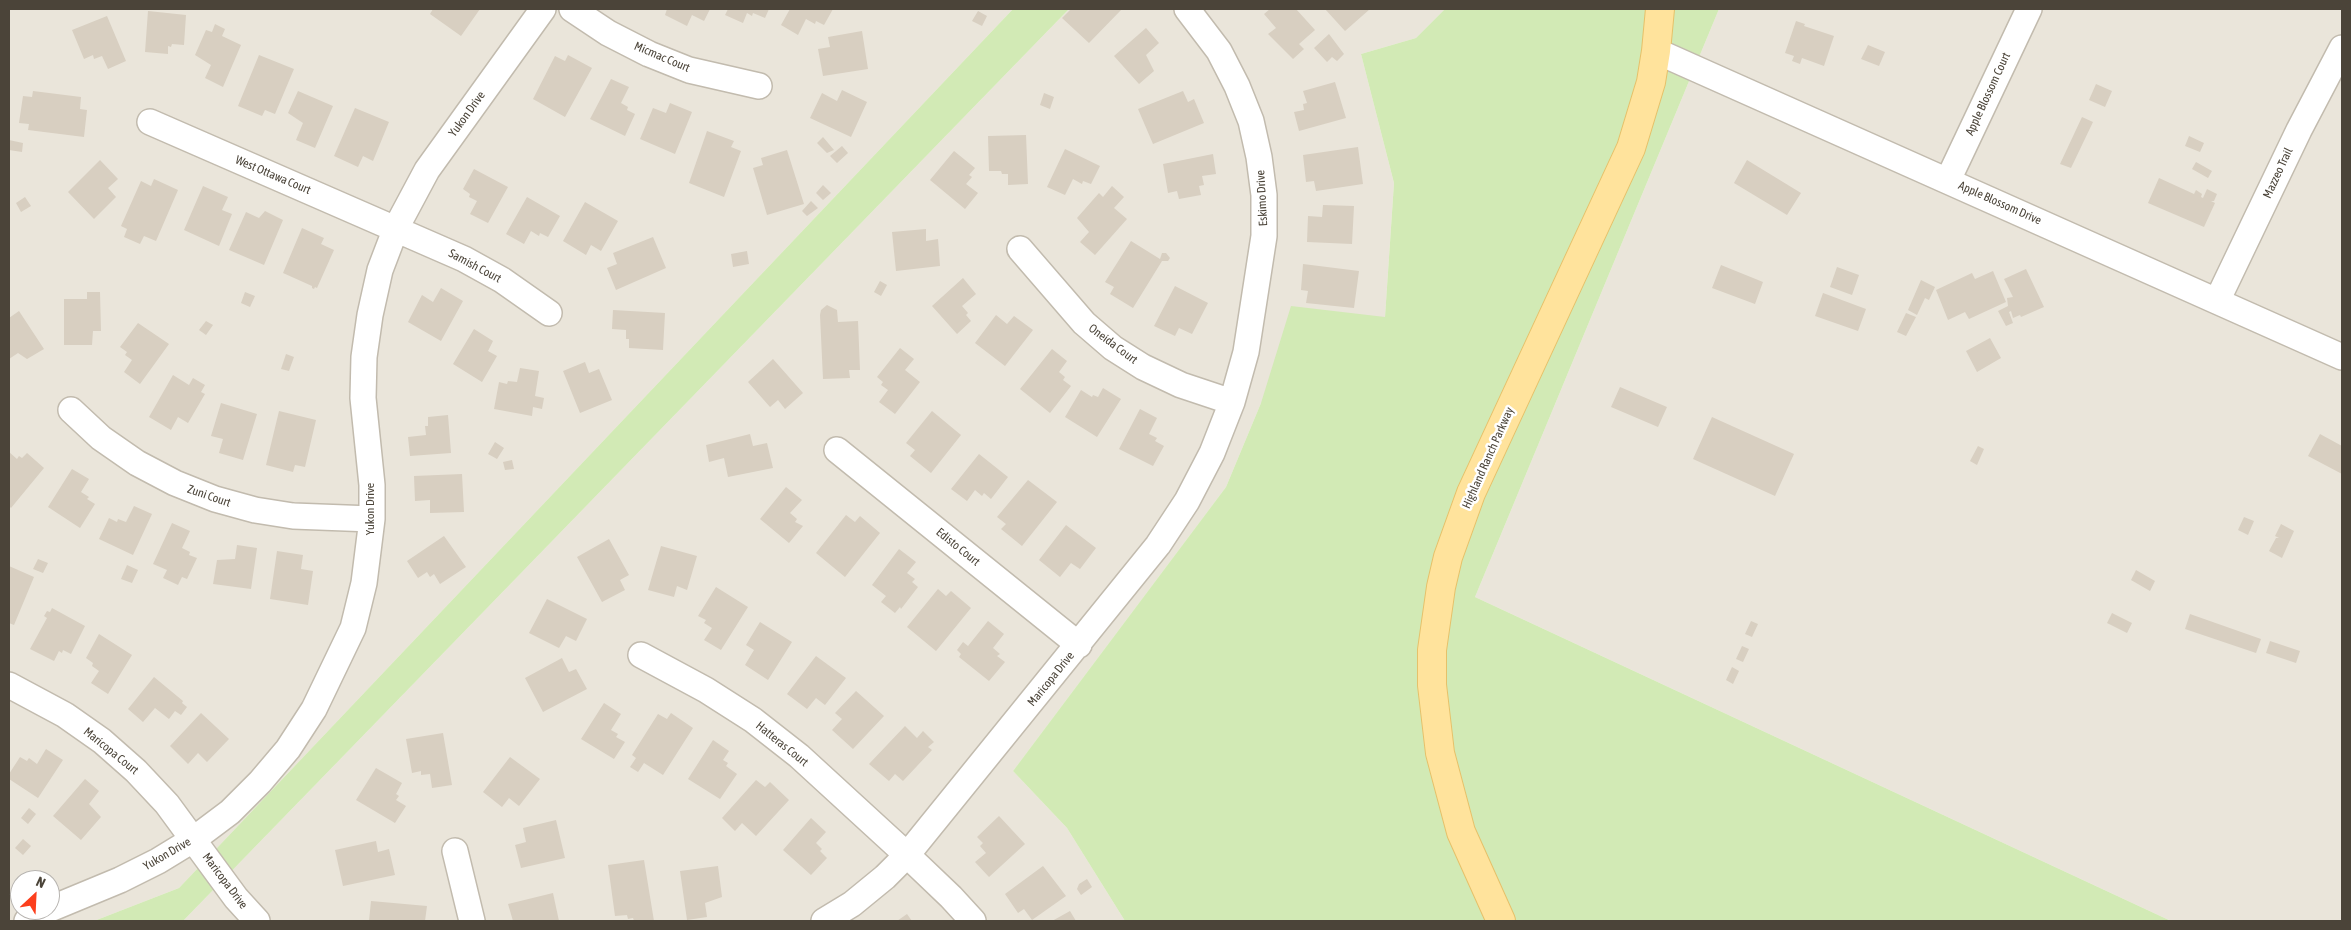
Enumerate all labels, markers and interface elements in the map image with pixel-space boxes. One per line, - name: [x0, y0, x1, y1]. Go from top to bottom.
- street label: Micmac Court: [632, 39, 692, 75]
- street label: Apple Blossom Court: [1962, 50, 2014, 138]
- street label: Yukon Drive: [446, 89, 488, 139]
- street label: Mazzeo Trail: [2260, 145, 2296, 201]
- street label: West Ottawa Court: [233, 153, 313, 197]
- street label: Eskimo Drive: [1253, 170, 1271, 226]
- street label: Apple Blossom Drive: [1956, 178, 2044, 228]
- street label: Samish Court: [446, 246, 504, 286]
- street label: Oneida Court: [1086, 321, 1140, 367]
- street label: Highland Ranch Parkway: [1459, 405, 1517, 511]
- street label: Zuni Court: [185, 482, 233, 510]
- street label: Yukon Drive: [363, 483, 377, 535]
- street label: Edisto Court: [933, 525, 983, 569]
- street label: Maricopa Drive: [1025, 649, 1077, 709]
- street label: Hatteras Court: [753, 718, 811, 770]
- street label: Maricopa Court: [81, 724, 141, 778]
- street label: Yukon Drive: [141, 835, 193, 873]
- street label: Maricopa Drive: [199, 850, 251, 912]
- north arrow: [10, 870, 60, 920]
- text: N: [34, 873, 48, 891]

